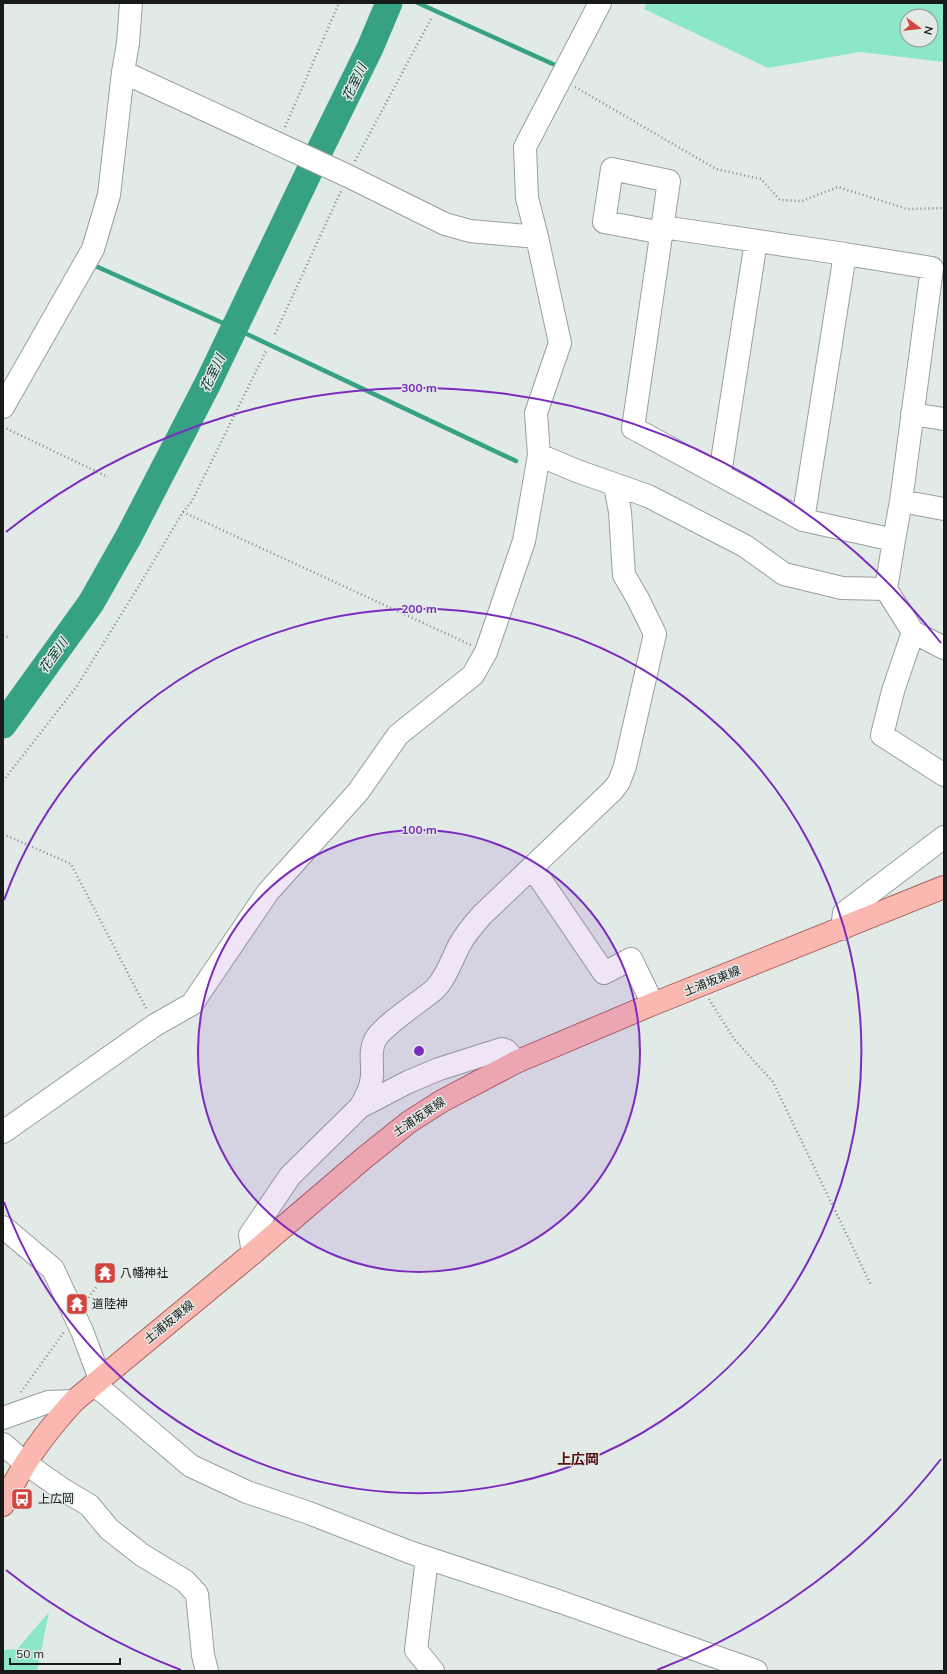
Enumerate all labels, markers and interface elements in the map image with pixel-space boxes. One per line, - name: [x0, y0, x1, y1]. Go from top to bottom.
- north arrow: [899, 8, 939, 48]
- text: N: [921, 25, 936, 36]
- water label: 花室川: [338, 59, 371, 103]
- water label: 花室川: [196, 350, 229, 394]
- text: 300 m: [401, 380, 437, 395]
- text: 200 m: [401, 601, 437, 616]
- water label: 花室川: [35, 633, 72, 675]
- text: 100 m: [401, 822, 437, 837]
- street label: 土浦坂東線: [681, 962, 742, 999]
- centre of rings: [412, 1044, 426, 1058]
- street label: 土浦坂東線: [390, 1094, 448, 1140]
- temple icon: 八幡神社: [92, 1260, 118, 1286]
- place label: 八幡神社: [120, 1265, 168, 1280]
- temple icon: 道陸神: [64, 1291, 90, 1317]
- place label: 道陸神: [92, 1296, 128, 1311]
- street label: 土浦坂東線: [141, 1297, 197, 1346]
- district label: 上広岡: [557, 1450, 599, 1468]
- bus stop icon: 上広岡: [9, 1486, 35, 1512]
- place label: 上広岡: [38, 1491, 74, 1506]
- scale bar: [10, 1640, 120, 1666]
- text: 50 m: [16, 1646, 44, 1661]

